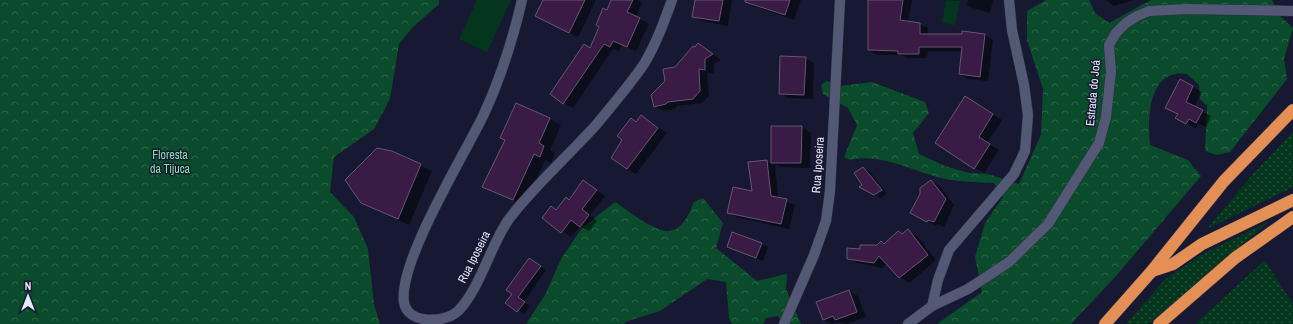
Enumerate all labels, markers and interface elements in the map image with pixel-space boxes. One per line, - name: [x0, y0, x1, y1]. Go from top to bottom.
- street label: Estrada do Joá: [1082, 59, 1104, 127]
- street label: Rua Iposeira: [808, 136, 828, 194]
- park label: Floresta da Tijuca: [150, 147, 191, 177]
- street label: Rua Iposeira: [454, 228, 494, 286]
- north arrow: [8, 276, 48, 316]
- text: N: [25, 279, 31, 293]

